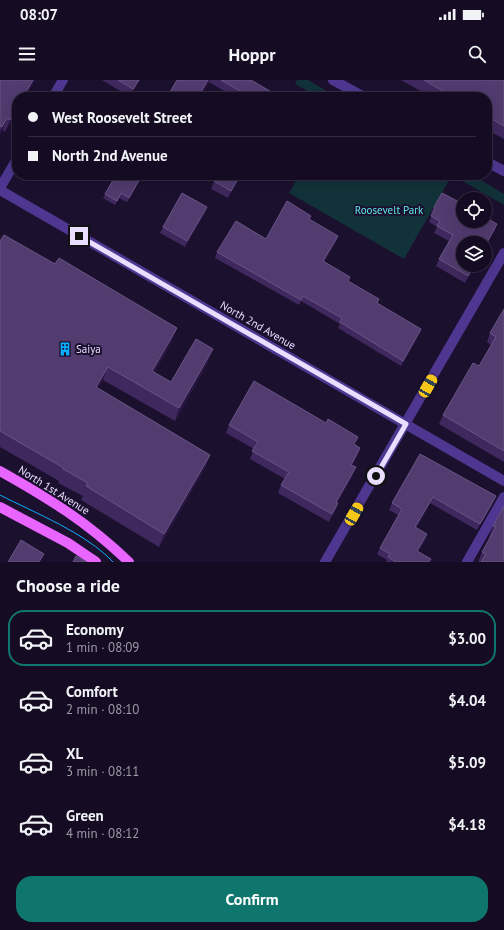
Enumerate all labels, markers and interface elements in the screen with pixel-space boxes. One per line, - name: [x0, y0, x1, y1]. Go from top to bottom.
- text: 08:07: [20, 5, 58, 24]
- icon: menu: [16, 43, 38, 65]
- text: Hoppr: [228, 43, 276, 66]
- icon: search: [466, 43, 488, 65]
- text: West Roosevelt Street: [52, 108, 192, 127]
- text: North 2nd Avenue: [52, 146, 168, 165]
- map controls: [456, 192, 492, 272]
- button: locate: [456, 192, 492, 228]
- park label: Roosevelt Park: [355, 203, 424, 217]
- route end: [70, 227, 88, 245]
- button: layers: [456, 236, 492, 272]
- street label: North 2nd Avenue: [218, 298, 299, 352]
- building icon: Saiya: [57, 341, 73, 357]
- place label: Saiya: [76, 342, 101, 356]
- car: [417, 373, 439, 399]
- street label: North 1st Avenue: [16, 463, 93, 518]
- route start: [367, 467, 385, 485]
- car: [343, 501, 365, 527]
- text: Choose a ride: [16, 574, 120, 597]
- icon: car: [18, 620, 54, 656]
- text: Economy: [66, 620, 124, 639]
- text: $3.00: [448, 629, 486, 648]
- text: 1 min · 08:09: [66, 639, 139, 656]
- icon: car: [18, 682, 54, 718]
- text: Comfort: [66, 682, 118, 701]
- text: $4.04: [448, 691, 486, 710]
- text: 2 min · 08:10: [66, 701, 139, 718]
- icon: car: [18, 744, 54, 780]
- text: XL: [66, 744, 83, 763]
- text: $5.09: [448, 753, 486, 772]
- text: 3 min · 08:11: [66, 763, 139, 780]
- icon: car: [18, 806, 54, 842]
- text: Green: [66, 806, 104, 825]
- text: $4.18: [448, 815, 486, 834]
- text: 4 min · 08:12: [66, 825, 139, 842]
- button: Confirm: [16, 876, 488, 922]

